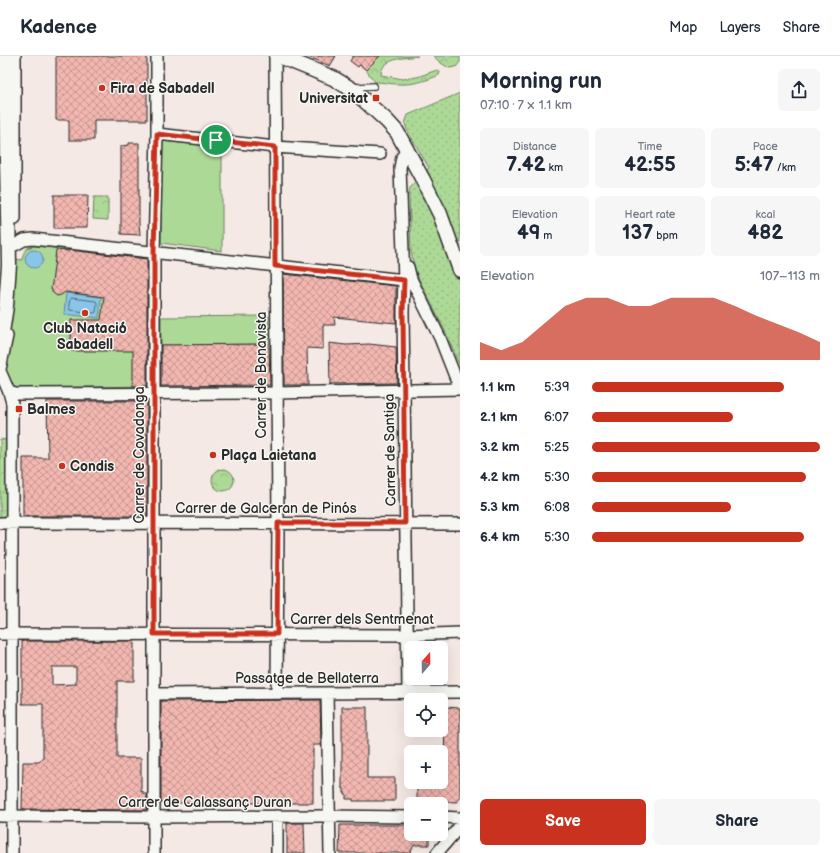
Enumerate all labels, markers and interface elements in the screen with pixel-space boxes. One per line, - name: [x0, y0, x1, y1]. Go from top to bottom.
- text: Kadence: [20, 16, 97, 39]
- text: Map: [669, 19, 697, 36]
- text: Layers: [719, 19, 761, 36]
- text: Share: [783, 19, 820, 36]
- text: Morning run: [480, 68, 602, 95]
- button: share: [778, 69, 820, 111]
- place label: Fira de Sabadell: [110, 80, 215, 97]
- marker: Fira de Sabadell: [97, 83, 107, 93]
- place label: Universitat: [299, 90, 368, 107]
- marker: Universitat: [371, 93, 381, 103]
- text: 07:10 · 7 × 1.1 km: [480, 97, 572, 113]
- pin: [199, 123, 233, 157]
- icon: arrive: [205, 129, 227, 151]
- text: Distance: [513, 140, 557, 153]
- text: Time: [638, 140, 662, 153]
- text: Pace: [753, 140, 778, 153]
- text: 7.42: [506, 153, 546, 177]
- text: 42:55: [624, 153, 676, 177]
- text: 5:47: [735, 153, 774, 177]
- text: km: [546, 161, 563, 174]
- text: /km: [774, 161, 796, 174]
- text: Elevation: [512, 208, 558, 221]
- text: Heart rate: [625, 208, 675, 221]
- text: kcal: [755, 208, 775, 221]
- text: 49: [517, 221, 540, 245]
- text: 137: [622, 221, 653, 245]
- text: 482: [747, 221, 783, 245]
- text: m: [540, 229, 552, 242]
- text: bpm: [653, 229, 678, 242]
- text: Elevation: [480, 268, 534, 284]
- text: 107–113 m: [760, 268, 820, 284]
- marker: Club Natació Sabadell: [80, 308, 90, 318]
- street label: Carrer de Bonavista: [253, 311, 270, 439]
- place label: Club Natació Sabadell: [43, 320, 127, 353]
- text: 1.1 km: [480, 379, 515, 395]
- text: 5:39: [544, 379, 570, 395]
- street label: Carrer de Covadonga: [131, 386, 148, 524]
- street label: Carrer de Santiga: [381, 394, 399, 506]
- place label: Balmes: [27, 401, 75, 418]
- marker: Balmes: [14, 404, 24, 414]
- text: 2.1 km: [480, 409, 518, 425]
- text: 6:07: [544, 409, 569, 425]
- text: 3.2 km: [480, 439, 520, 455]
- text: 5:25: [544, 439, 569, 455]
- place label: Plaça Laietana: [221, 447, 317, 464]
- marker: Plaça Laietana: [208, 450, 218, 460]
- place label: Condis: [70, 458, 114, 475]
- marker: Condis: [57, 461, 67, 471]
- text: 4.2 km: [480, 469, 520, 485]
- text: 5:30: [544, 469, 570, 485]
- text: 5.3 km: [480, 499, 519, 515]
- text: 6:08: [544, 499, 570, 515]
- street label: Carrer de Galceran de Pinós: [175, 500, 357, 517]
- text: 6.4 km: [480, 529, 520, 545]
- text: 5:30: [544, 529, 570, 545]
- street label: Carrer dels Sentmenat: [290, 611, 435, 628]
- north arrow: [404, 641, 448, 685]
- map controls: [404, 641, 448, 841]
- street label: Passatge de Bellaterra: [235, 670, 379, 687]
- button: locate: [404, 693, 448, 737]
- button: +: [404, 745, 448, 789]
- street label: Carrer de Calassanç Duran: [118, 794, 292, 811]
- button: −: [404, 797, 448, 841]
- button: Save: [480, 799, 646, 845]
- button: Share: [654, 799, 820, 845]

